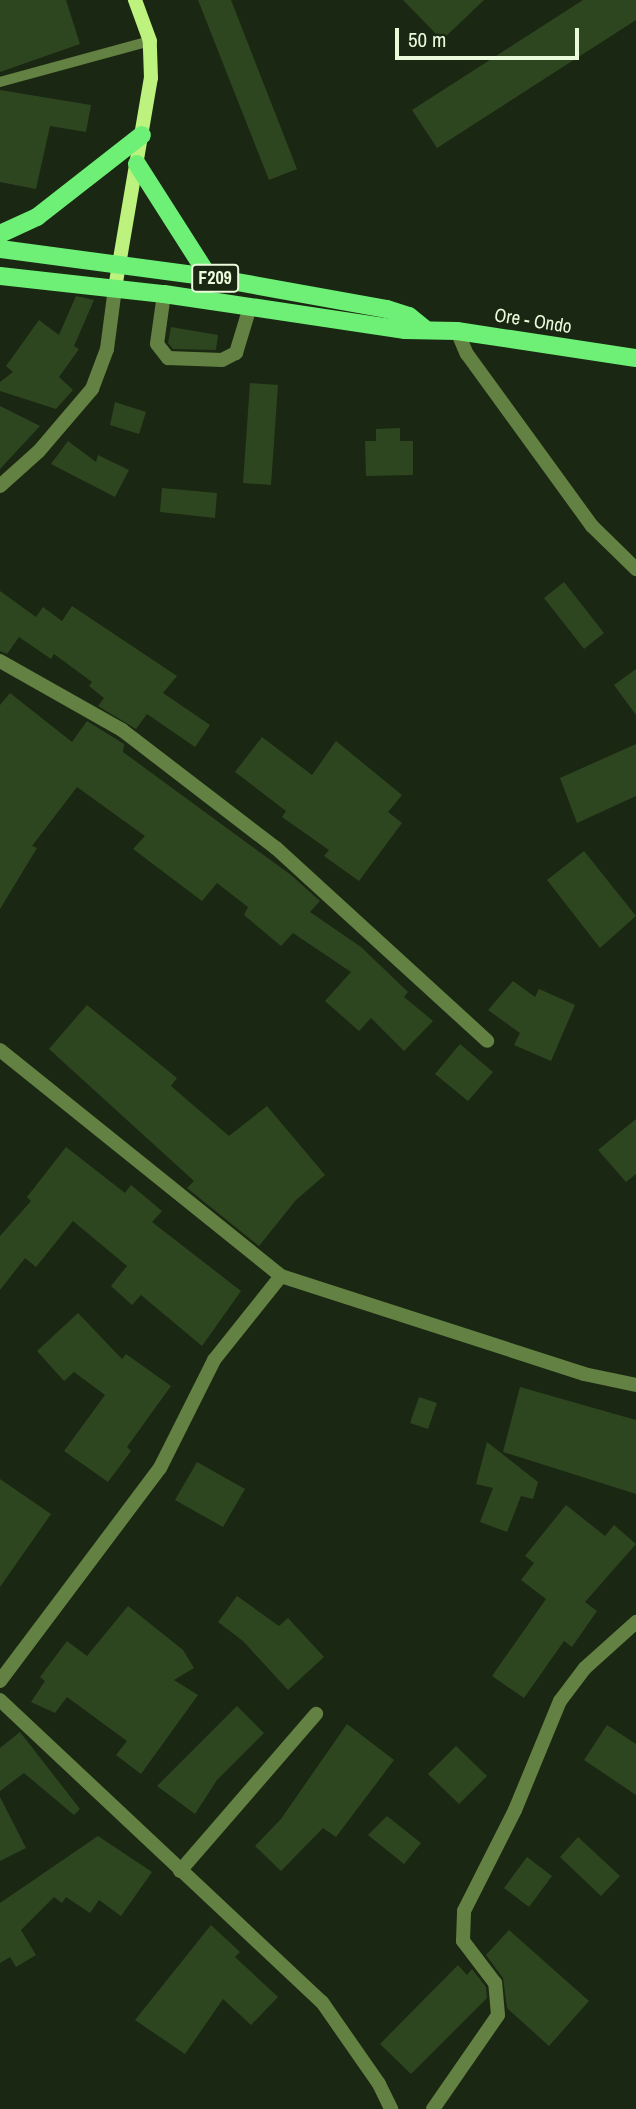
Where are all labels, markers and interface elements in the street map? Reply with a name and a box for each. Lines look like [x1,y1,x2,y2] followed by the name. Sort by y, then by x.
[398,14,582,58] scale bar
[408,25,446,54] text: 50 m
[190,264,240,292] road number: F209
[493,304,573,338] street label: Ore - Ondo

